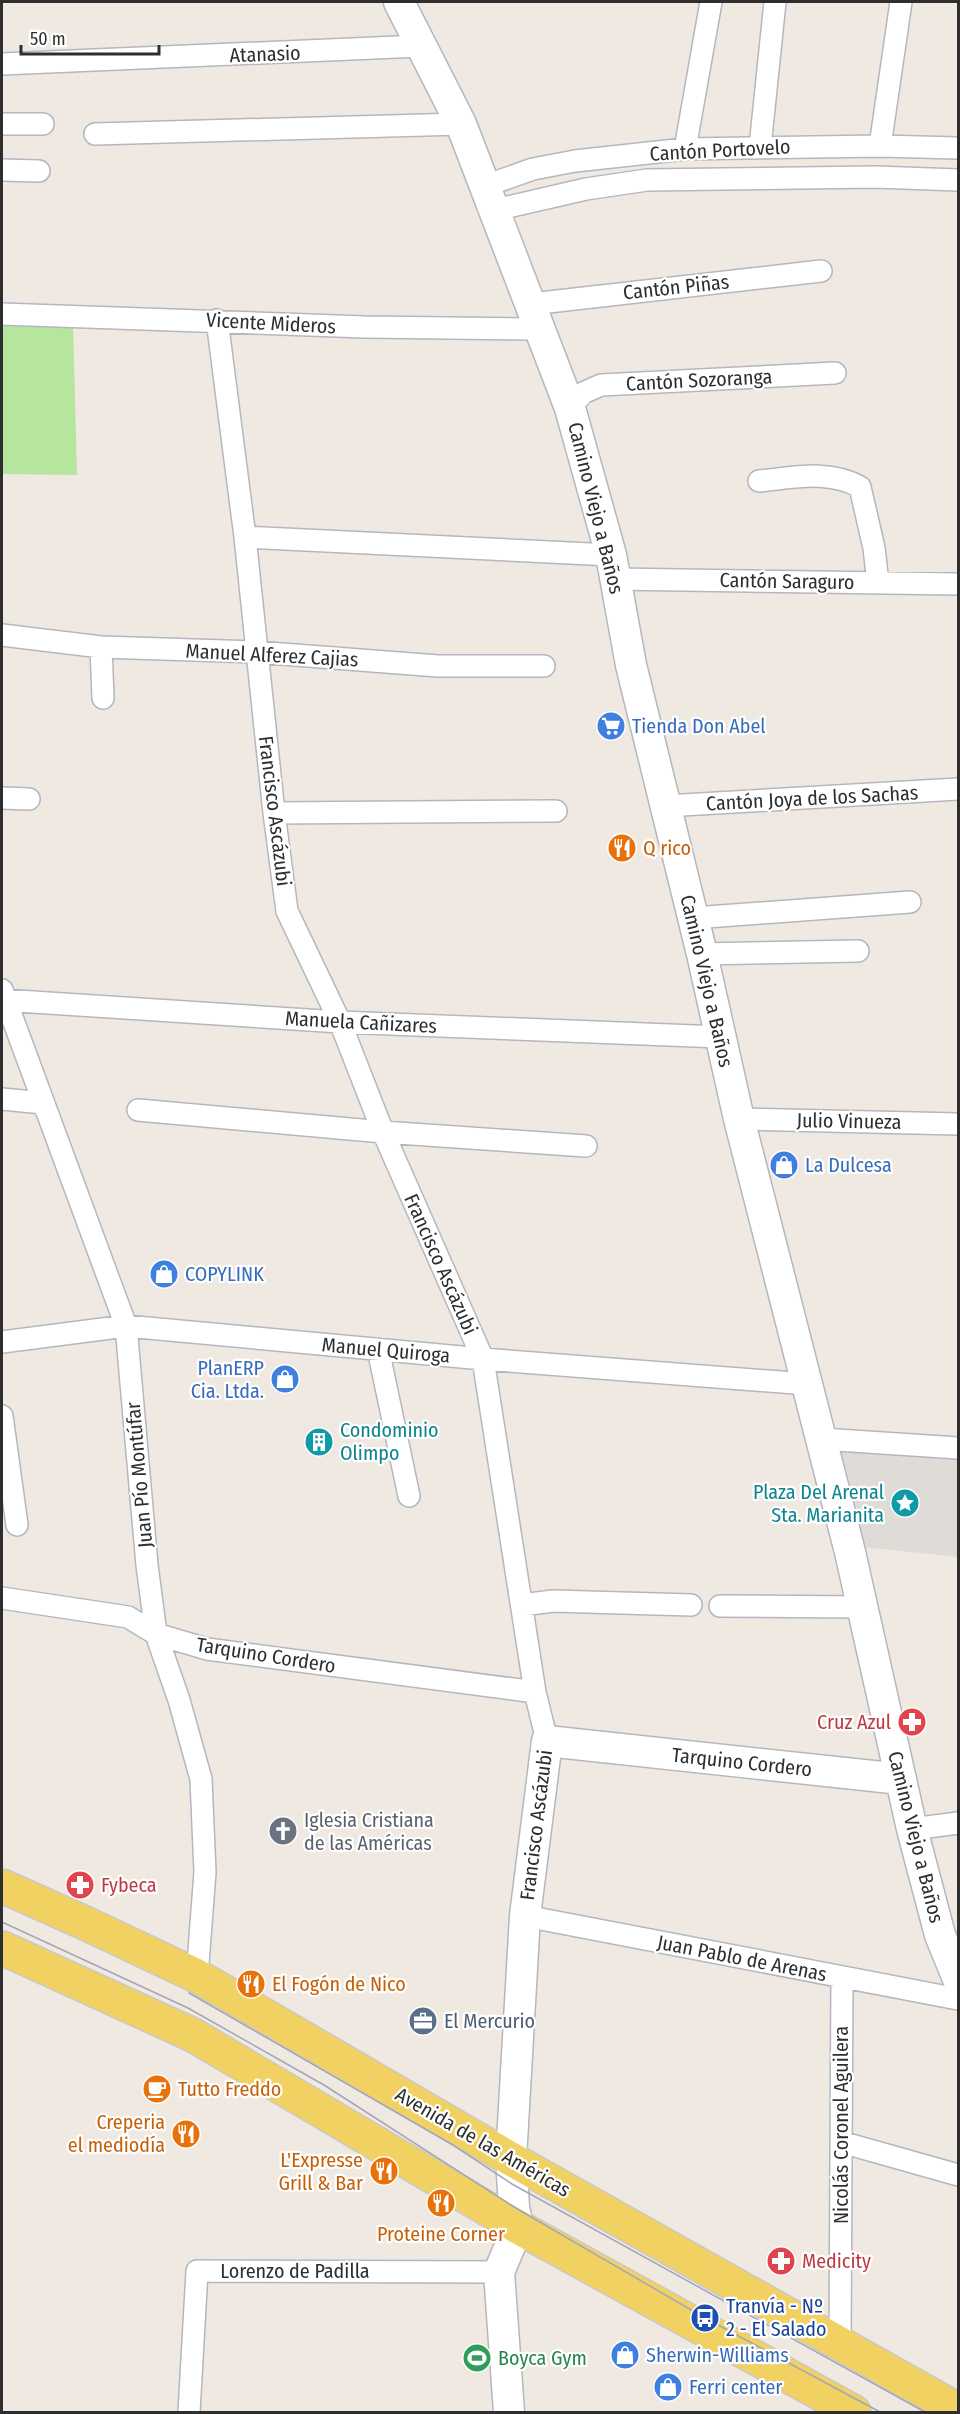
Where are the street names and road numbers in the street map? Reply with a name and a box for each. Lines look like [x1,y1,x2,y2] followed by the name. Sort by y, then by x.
[229,41,301,67] street label: Atanasio
[649,134,791,166] street label: Cantón Portovelo
[622,269,730,305] street label: Cantón Piñas
[205,308,337,338] street label: Vicente Mideros
[625,364,773,396] street label: Cantón Sozoranga
[563,420,629,596] street label: Camino Viejo a Baños
[720,568,854,594] street label: Cantón Saraguro
[185,638,359,672] street label: Manuel Alferez Cajias
[254,734,296,888] street label: Francisco Ascázubi
[705,780,919,816] street label: Cantón Joya de los Sachas
[675,892,739,1070] street label: Camino Viejo a Baños
[284,1006,438,1038] street label: Manuela Cañizares
[796,1108,902,1134] street label: Julio Vinueza
[399,1190,483,1338] street label: Francisco Ascázubi
[321,1332,451,1368] street label: Manuel Quiroga
[121,1401,157,1549] street label: Juan Pío Montúfar
[195,1632,337,1678] street label: Tarquino Cordero
[671,1743,813,1781] street label: Tarquino Cordero
[515,1748,557,1902] street label: Francisco Ascázubi
[883,1749,949,1925] street label: Camino Viejo a Baños
[655,1930,829,1986] street label: Juan Pablo de Arenas
[829,2026,853,2224] street label: Nicolás Coronel Aguilera
[391,2082,575,2202] street label: Avenida de las Américas
[220,2259,370,2283] street label: Lorenzo de Padilla

